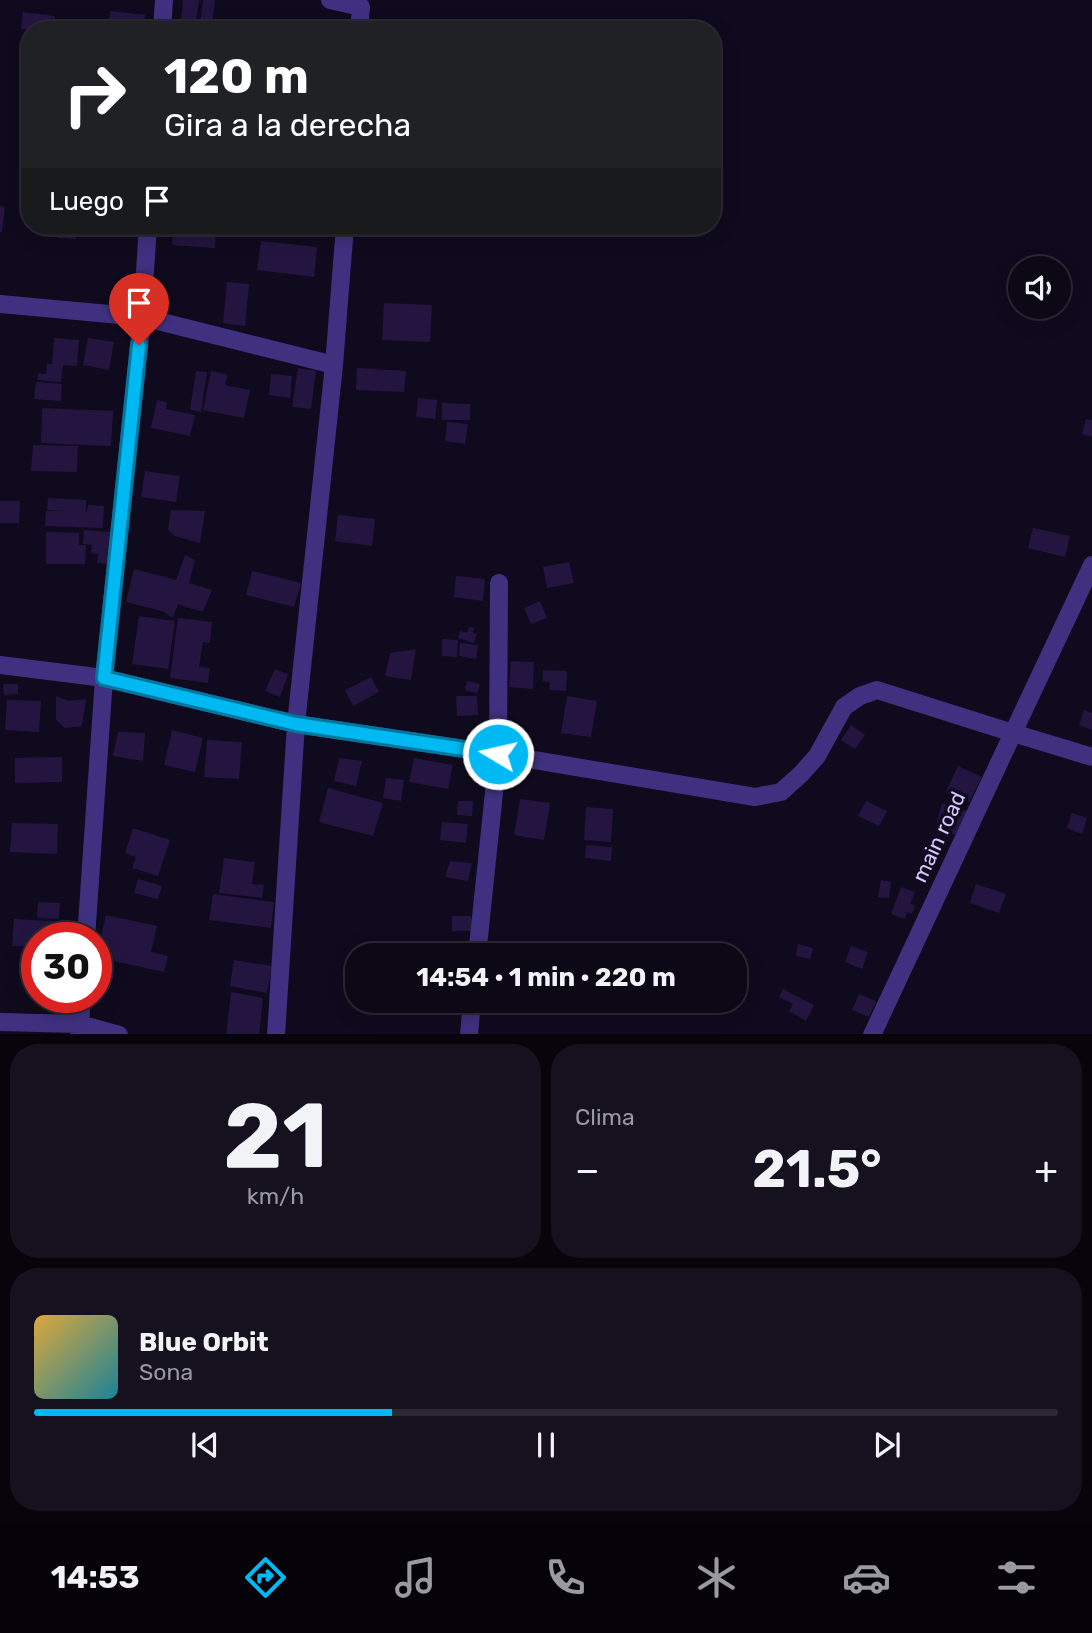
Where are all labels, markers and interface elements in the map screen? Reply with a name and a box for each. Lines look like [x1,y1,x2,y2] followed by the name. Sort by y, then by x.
[164,47,309,105] text: 120 m
[49,49,140,140] icon: right
[164,106,411,144] text: Gira a la derecha
[138,182,176,220] icon: arrive
[49,186,124,217] text: Luego
[1008,256,1071,319] map controls
[1008,256,1071,319] button: sound
[109,273,169,345] pin
[120,284,158,322] icon: arrive
[461,717,535,791] position arrow
[907,787,970,886] street label: main road
[21,922,112,1013] speed limit sign: 30
[416,962,676,993] text: 14:54 · 1 min · 220 m
[223,1082,328,1190] text: 21
[575,1103,635,1131] text: Clima
[752,1138,882,1200] text: 21.5°
[575,1147,600,1193] text: −
[1034,1147,1058,1193] text: +
[247,1182,304,1210] text: km/h
[139,1327,269,1358] text: Blue Orbit
[139,1358,193,1386] text: Sona
[186,1426,224,1464] icon: previous
[527,1426,565,1464] icon: pause
[868,1426,906,1464] icon: next
[241,1553,290,1602] icon: directions
[391,1553,440,1602] icon: music
[541,1553,590,1602] icon: phone
[692,1553,741,1602] icon: climate
[842,1553,891,1602] icon: car
[992,1553,1041,1602] icon: filters
[51,1558,140,1596] text: 14:53

